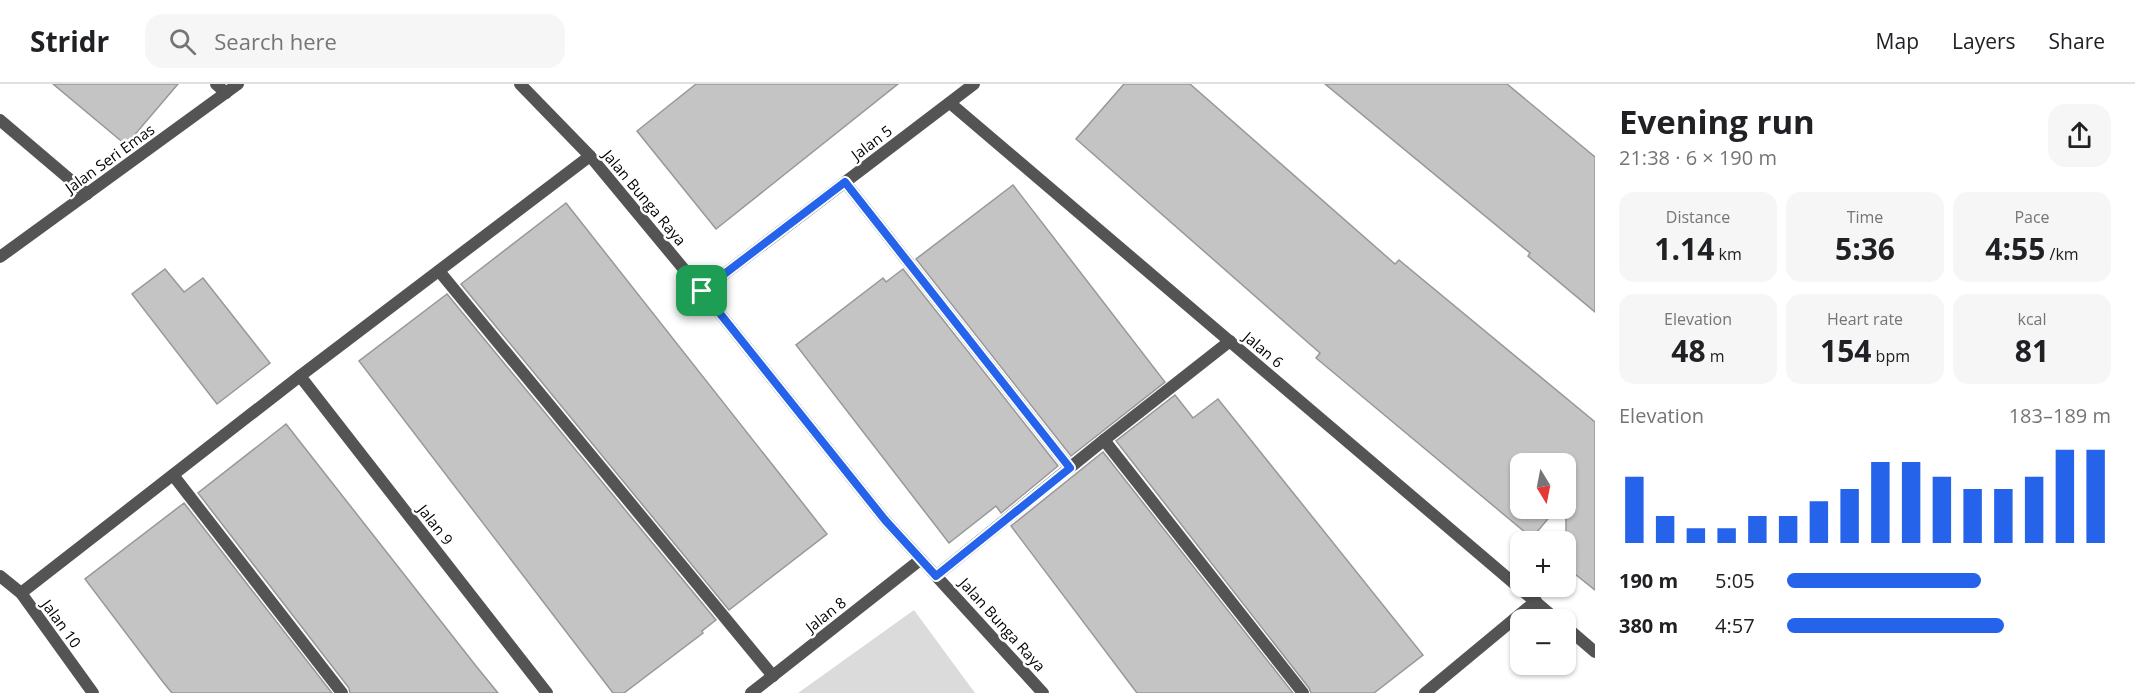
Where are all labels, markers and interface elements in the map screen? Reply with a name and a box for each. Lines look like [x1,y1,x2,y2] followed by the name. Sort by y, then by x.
[145,14,565,68] search box
[30,22,109,60] text: Stridr
[166,25,199,58] icon: search
[214,26,337,56] text: Search here
[1876,27,1919,55] text: Map
[1952,27,2016,55] text: Layers
[2049,27,2105,55] text: Share
[1619,99,1815,144] text: Evening run
[2048,104,2111,167] button: share
[59,119,158,199] street label: Jalan Seri Emas
[845,120,896,165] street label: Jalan 5
[597,144,691,250] street label: Jalan Bunga Raya
[1619,144,1777,171] text: 21:38 · 6 × 190 m
[1666,206,1730,228] text: Distance
[1847,206,1883,228] text: Time
[2014,206,2050,228] text: Pace
[1654,228,1714,269] text: 1.14
[1835,228,1895,269] text: 5:36
[1985,228,2045,269] text: 4:55
[1714,243,1742,265] text: km
[2045,243,2079,265] text: /km
[676,265,727,316] pin
[685,274,718,307] icon: arrive
[1664,308,1732,330] text: Elevation
[1827,308,1903,330] text: Heart rate
[2018,308,2047,330] text: kcal
[1238,325,1288,372] street label: Jalan 6
[1671,330,1706,371] text: 48
[1820,330,1871,371] text: 154
[2015,330,2049,371] text: 81
[1706,345,1725,367] text: m
[1871,345,1910,367] text: bpm
[1619,402,1704,429] text: Elevation
[2009,402,2111,429] text: 183–189 m
[1510,453,1576,519] north arrow
[1510,453,1576,675] map controls
[412,498,458,549] street label: Jalan 9
[1510,531,1576,597] button: +
[1619,567,1678,594] text: 190 m
[1715,567,1755,594] text: 5:05
[954,572,1050,675] street label: Jalan Bunga Raya
[799,592,850,638] street label: Jalan 8
[36,594,86,651] street label: Jalan 10
[1510,609,1576,675] button: −
[1619,612,1678,639] text: 380 m
[1715,612,1755,639] text: 4:57

